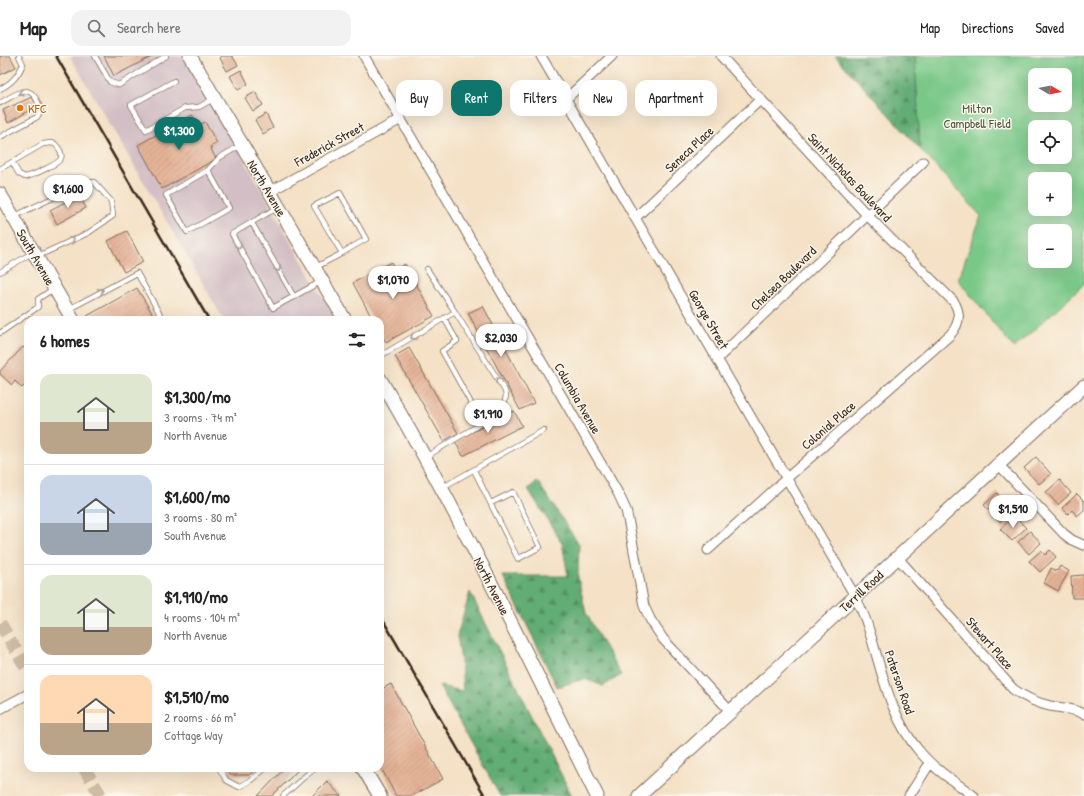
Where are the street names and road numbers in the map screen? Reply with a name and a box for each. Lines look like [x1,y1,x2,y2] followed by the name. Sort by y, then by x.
[290,117,367,171] street label: Frederick Street
[661,122,717,176] street label: Seneca Place
[804,129,896,225] street label: Saint Nicholas Boulevard
[243,156,291,220] street label: North Avenue
[13,226,59,288] street label: South Avenue
[746,242,820,314] street label: Chelsea Boulevard
[685,286,734,352] street label: George Street
[550,359,606,437] street label: Columbia Avenue
[797,396,859,454] street label: Colonial Place
[470,554,514,618] street label: North Avenue
[835,566,887,616] street label: Terrill Road
[962,613,1018,673] street label: Stewart Place
[881,648,919,716] street label: Paterson Road

